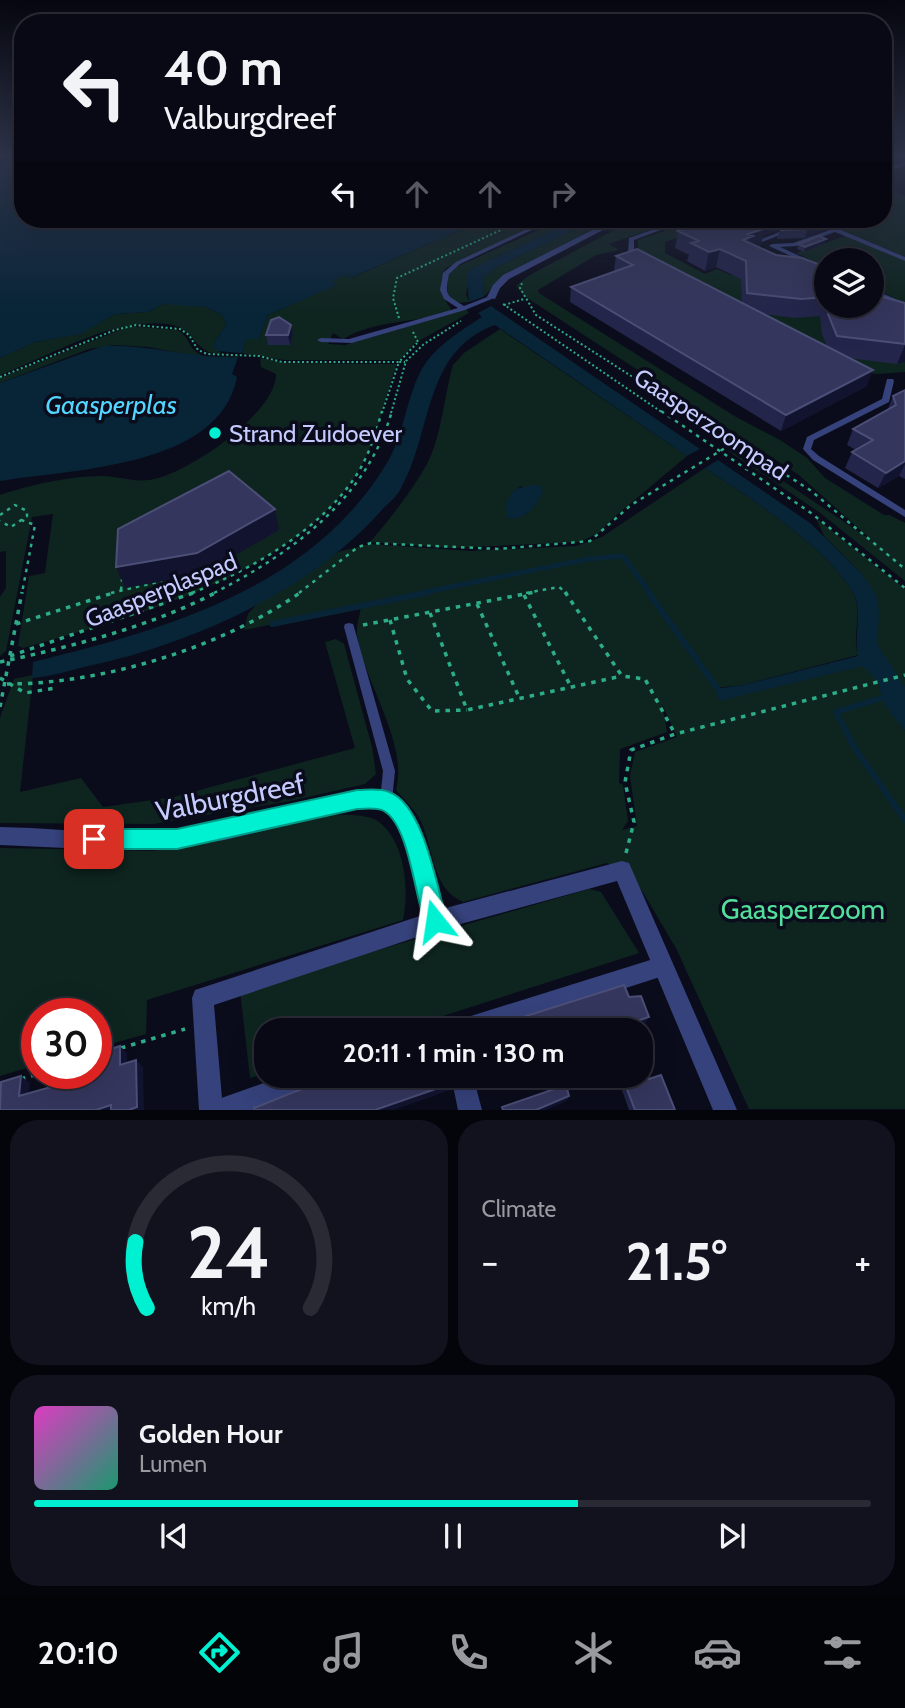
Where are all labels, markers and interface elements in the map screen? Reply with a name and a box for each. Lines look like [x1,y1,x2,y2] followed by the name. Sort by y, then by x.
[164,38,283,97] text: 40 m
[49,42,140,133] icon: left
[164,98,336,137] text: Valburgdreef
[325,175,363,213] icon: left
[398,175,436,213] icon: ahead
[471,175,509,213] icon: ahead
[544,175,582,213] icon: right
[814,248,884,318] map controls
[814,248,884,318] button: layers
[629,362,793,486] street label: Gaasperzoompad
[45,389,177,421] water label: Gaasperplas
[229,419,402,448] place label: Strand Zuidoever
[207,425,223,441] marker: Strand Zuidoever
[81,546,241,634] street label: Gaasperplaspad
[153,766,307,828] street label: Valburgdreef
[64,809,124,869] pin
[75,820,113,858] icon: arrive
[398,884,472,958] position arrow
[721,892,885,926] park label: Gaasperzoom
[21,998,112,1089] speed limit sign: 30
[343,1037,564,1069] text: 20:11 · 1 min · 130 m
[482,1195,556,1223] text: Climate
[187,1209,271,1297] text: 24
[626,1230,727,1293] text: 21.5°
[482,1238,498,1285] text: −
[854,1238,871,1285] text: +
[201,1291,256,1321] text: km/h
[139,1418,282,1450] text: Golden Hour
[139,1450,207,1478] text: Lumen
[155,1517,193,1555] icon: previous
[434,1517,472,1555] icon: pause
[713,1517,751,1555] icon: next
[195,1628,244,1677] icon: directions
[319,1628,368,1677] icon: music
[444,1628,493,1677] icon: phone
[569,1628,618,1677] icon: climate
[693,1628,742,1677] icon: car
[818,1628,867,1677] icon: filters
[38,1633,119,1672] text: 20:10

